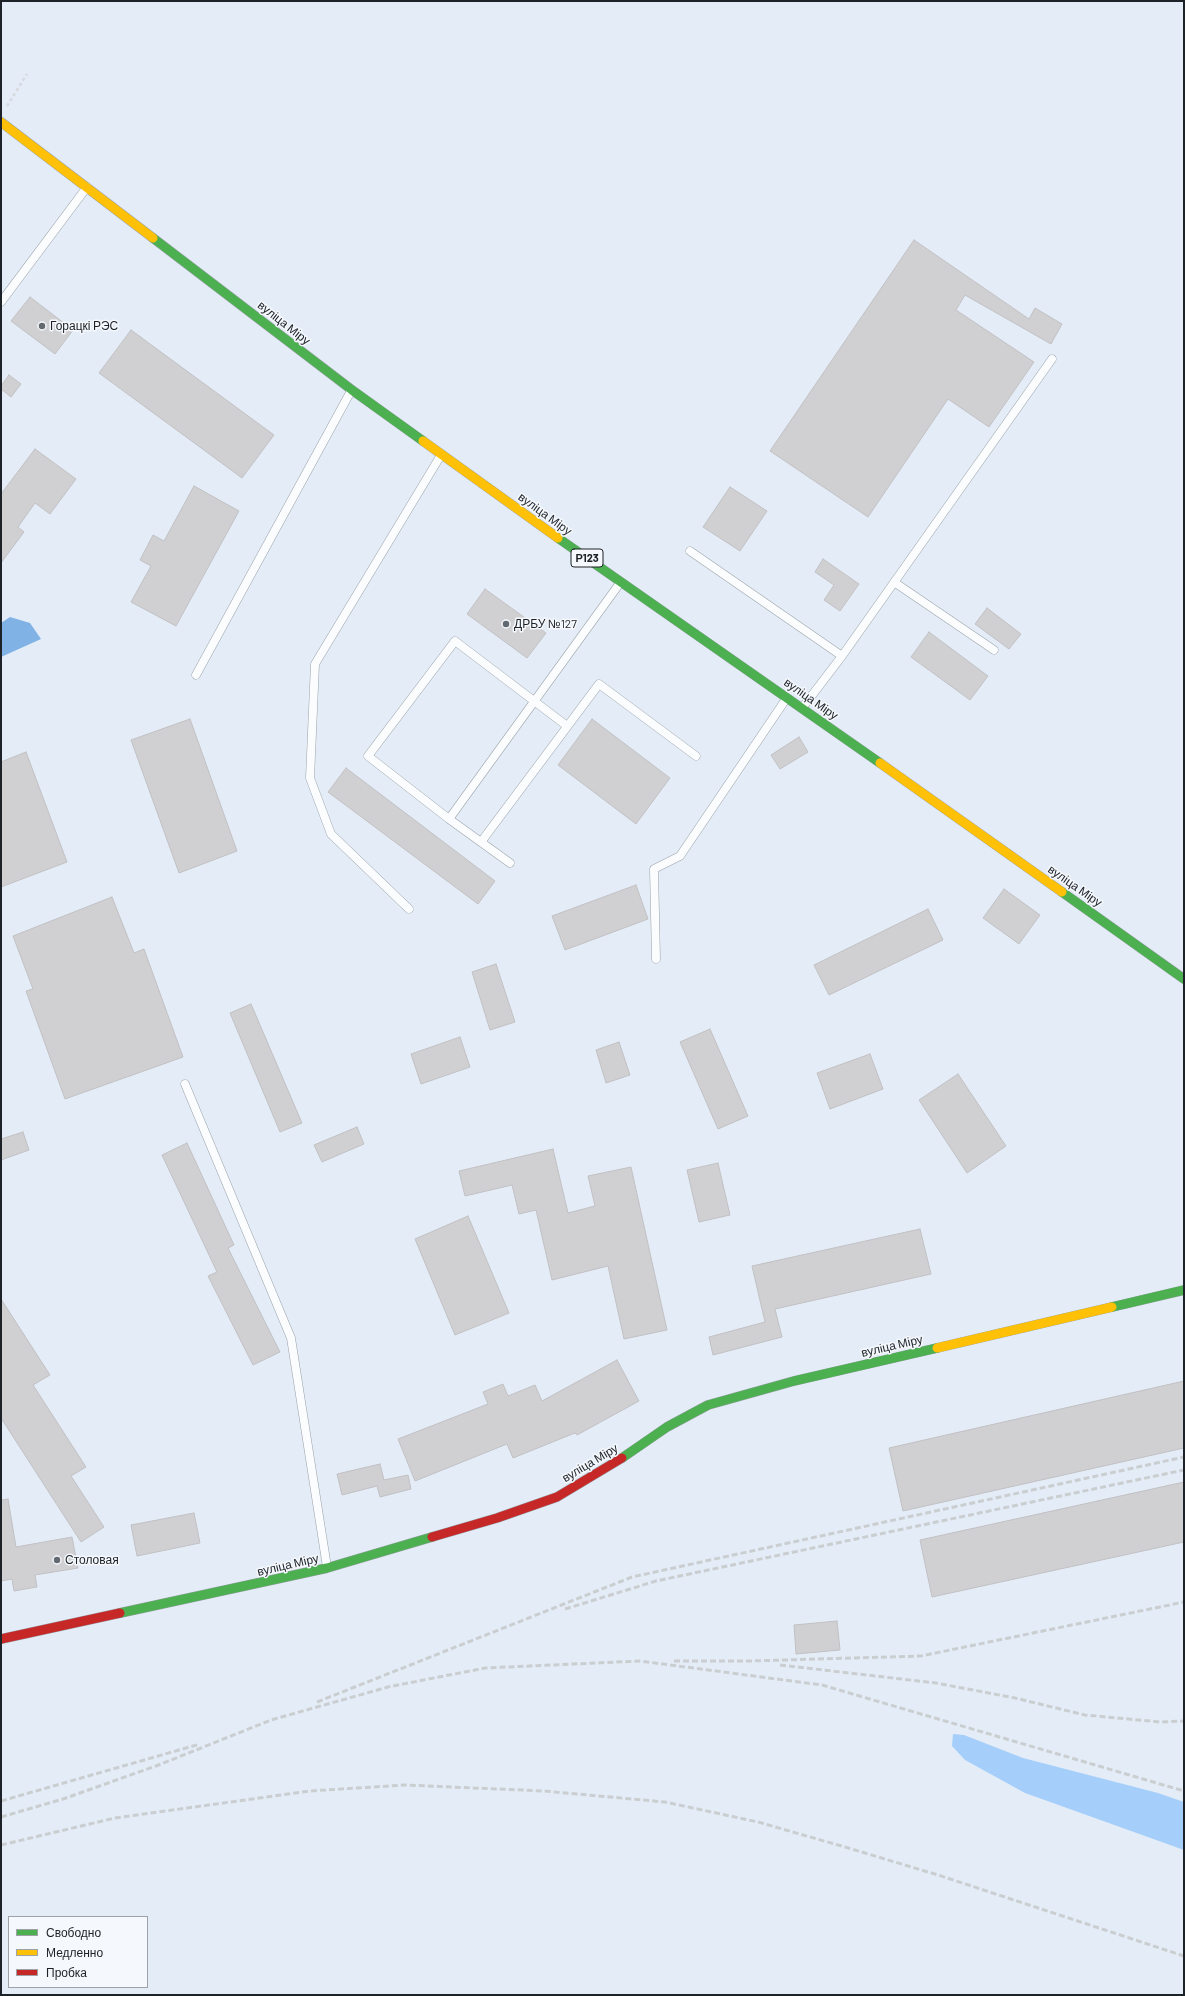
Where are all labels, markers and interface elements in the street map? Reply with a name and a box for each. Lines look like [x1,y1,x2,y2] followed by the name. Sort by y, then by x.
[255,298,313,348] street label: вуліца Міру
[50,319,118,333] place label: Горацкі РЭС
[37,321,47,331] marker: Горацкі РЭС
[515,490,575,538] street label: вуліца Міру
[571,549,603,567] road number: Р123
[514,617,577,631] place label: ДРБУ №127
[501,619,511,629] marker: ДРБУ №127
[781,675,841,723] street label: вуліца Міру
[1045,862,1105,910] street label: вуліца Міру
[860,1332,924,1360] street label: вуліца Міру
[559,1441,621,1485] street label: вуліца Міру
[256,1551,320,1579] street label: вуліца Міру
[65,1553,119,1567] place label: Столовая
[52,1555,62,1565] marker: Столовая
[8,1916,148,1988] legend
[46,1925,101,1939] text: Свободно
[46,1945,103,1959] text: Медленно
[46,1965,87,1979] text: Пробка

